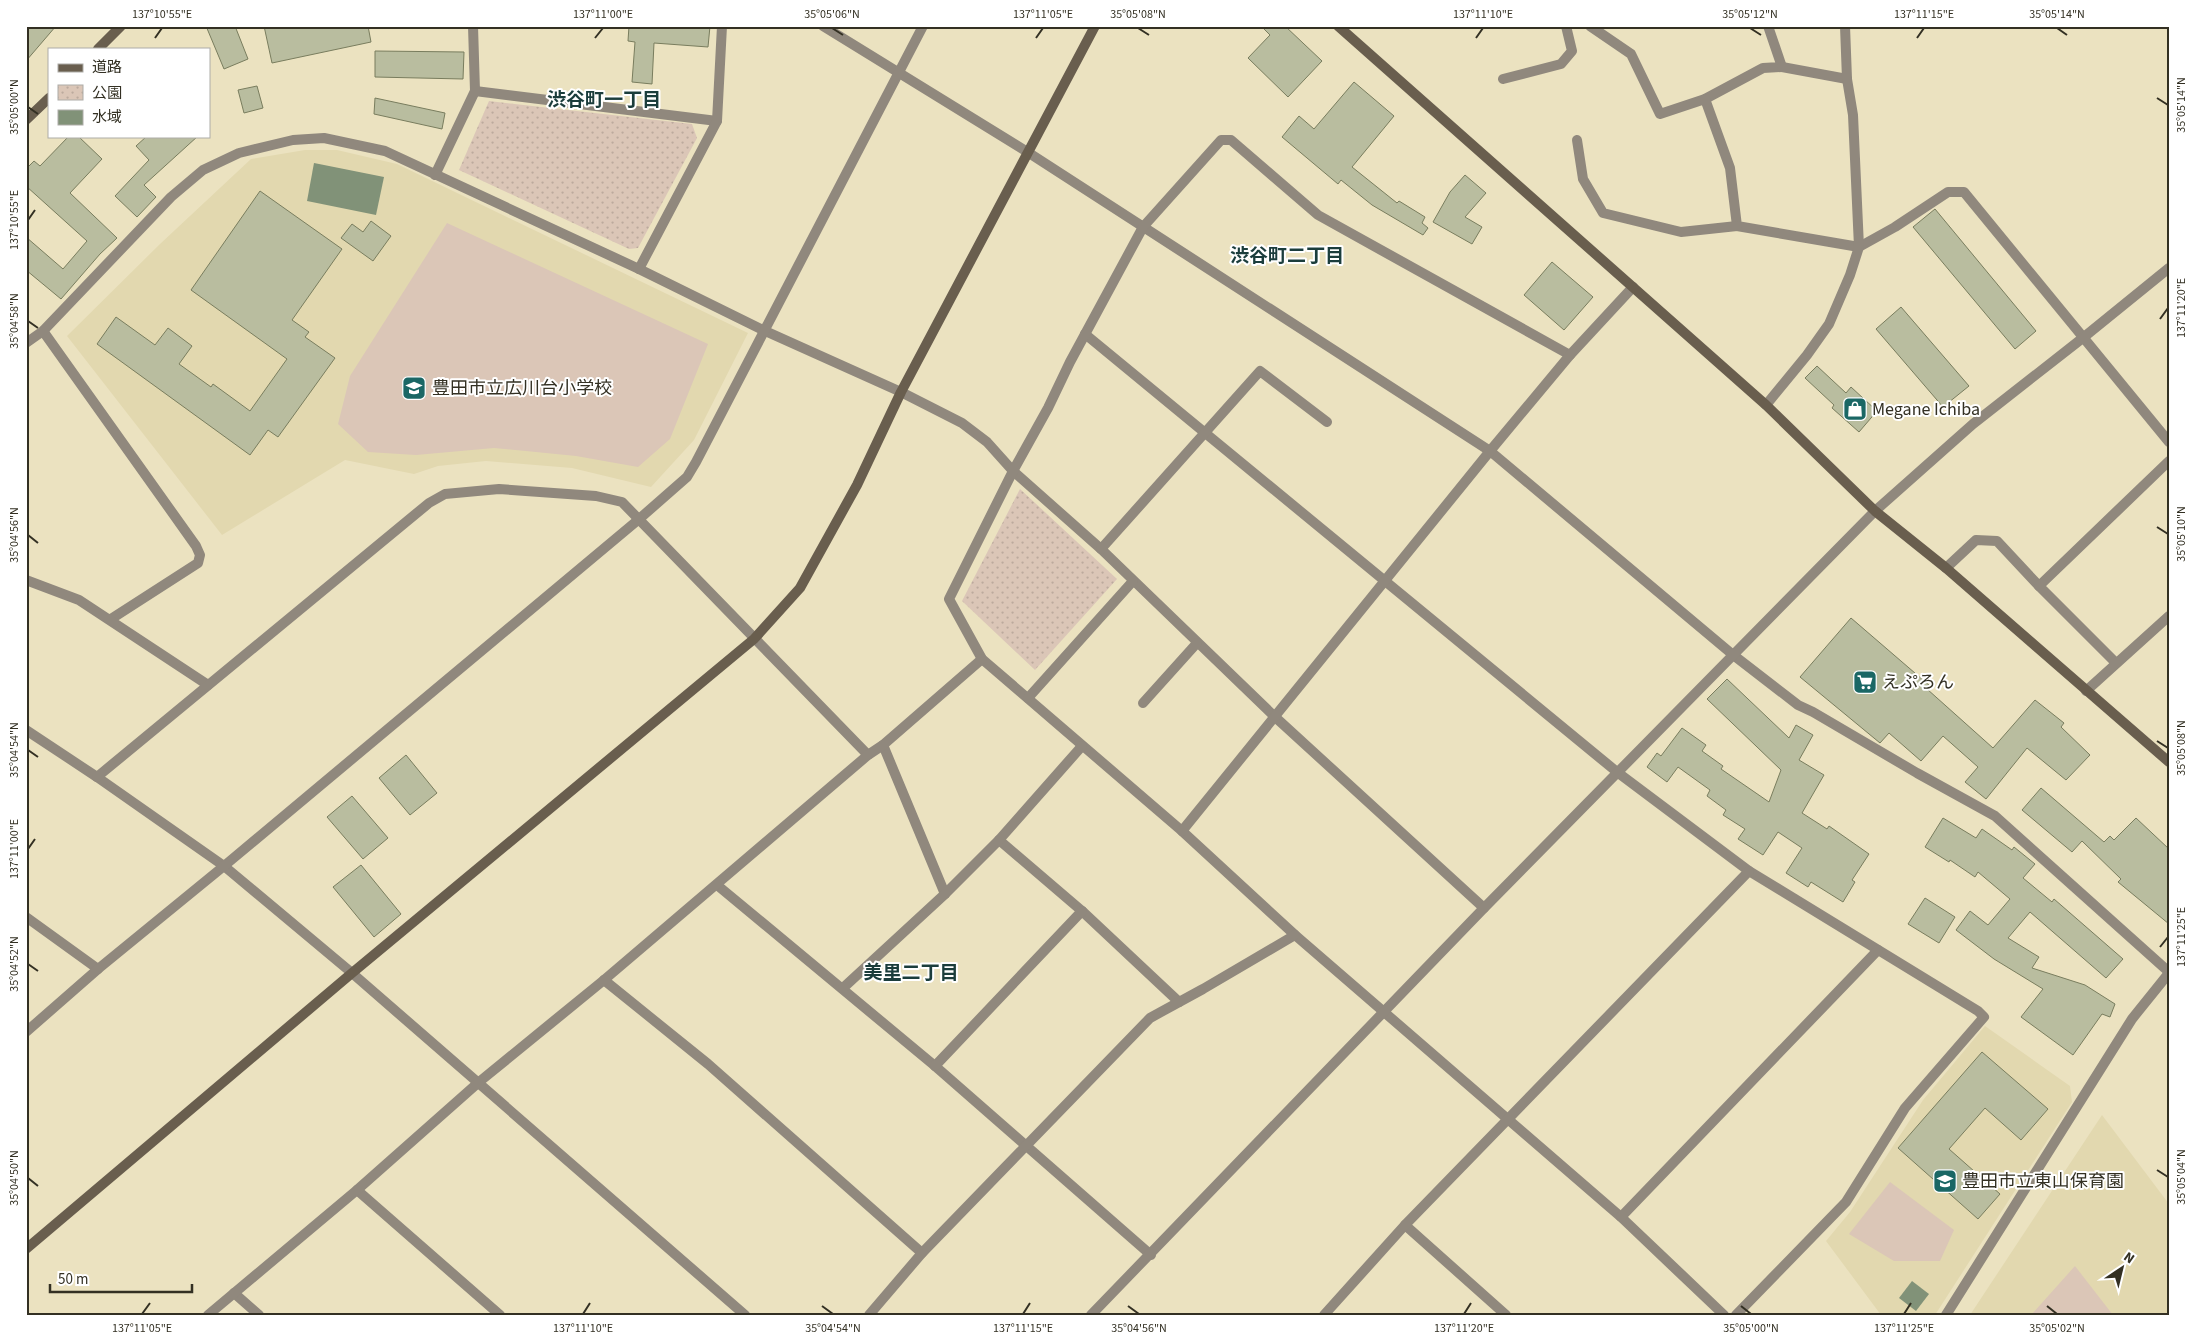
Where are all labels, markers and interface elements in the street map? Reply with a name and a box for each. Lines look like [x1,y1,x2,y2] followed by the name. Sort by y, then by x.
[132,6,192,23] text: 137°10'55"E
[573,6,633,23] text: 137°11'00"E
[804,6,860,23] text: 35°05'06"N
[1013,6,1073,23] text: 137°11'05"E
[1110,6,1166,23] text: 35°05'08"N
[1453,6,1513,23] text: 137°11'10"E
[1722,6,1778,23] text: 35°05'12"N
[1894,6,1954,23] text: 137°11'15"E
[2029,6,2085,23] text: 35°05'14"N
[48,48,210,138] legend
[92,57,122,78] text: 道路
[2173,77,2190,133] text: 35°05'14"N
[6,79,23,135] text: 35°05'00"N
[92,83,122,104] text: 公園
[547,87,661,114] district label: 渋谷町一丁目
[92,107,122,128] text: 水域
[6,190,23,250] text: 137°10'55"E
[1230,243,1344,270] district label: 渋谷町二丁目
[2173,278,2190,338] text: 137°11'20"E
[6,293,23,349] text: 35°04'58"N
[401,375,427,401] school or university icon: 豊田市立広川台小学校
[432,376,612,401] place label: 豊田市立広川台小学校
[1842,396,1868,422] shop icon: Megane Ichiba
[1872,397,1980,422] place label: Megane Ichiba
[2173,506,2190,562] text: 35°05'10"N
[6,507,23,563] text: 35°04'56"N
[1852,669,1878,695] supermarket icon: えぷろん
[1882,670,1954,695] place label: えぷろん
[2173,720,2190,776] text: 35°05'08"N
[6,722,23,778] text: 35°04'54"N
[6,819,23,879] text: 137°11'00"E
[2173,907,2190,967] text: 137°11'25"E
[6,936,23,992] text: 35°04'52"N
[863,960,959,987] district label: 美里二丁目
[2173,1149,2190,1205] text: 35°05'04"N
[6,1150,23,1206] text: 35°04'50"N
[1932,1168,1958,1194] school or university icon: 豊田市立東山保育園
[1962,1169,2124,1194] place label: 豊田市立東山保育園
[2098,1244,2148,1294] north arrow
[2119,1247,2138,1269] text: N
[50,1261,192,1293] scale bar
[58,1269,88,1290] text: 50 m
[112,1320,172,1337] text: 137°11'05"E
[553,1320,613,1337] text: 137°11'10"E
[805,1320,861,1337] text: 35°04'54"N
[993,1320,1053,1337] text: 137°11'15"E
[1111,1320,1167,1337] text: 35°04'56"N
[1434,1320,1494,1337] text: 137°11'20"E
[1723,1320,1779,1337] text: 35°05'00"N
[1874,1320,1934,1337] text: 137°11'25"E
[2029,1320,2085,1337] text: 35°05'02"N

